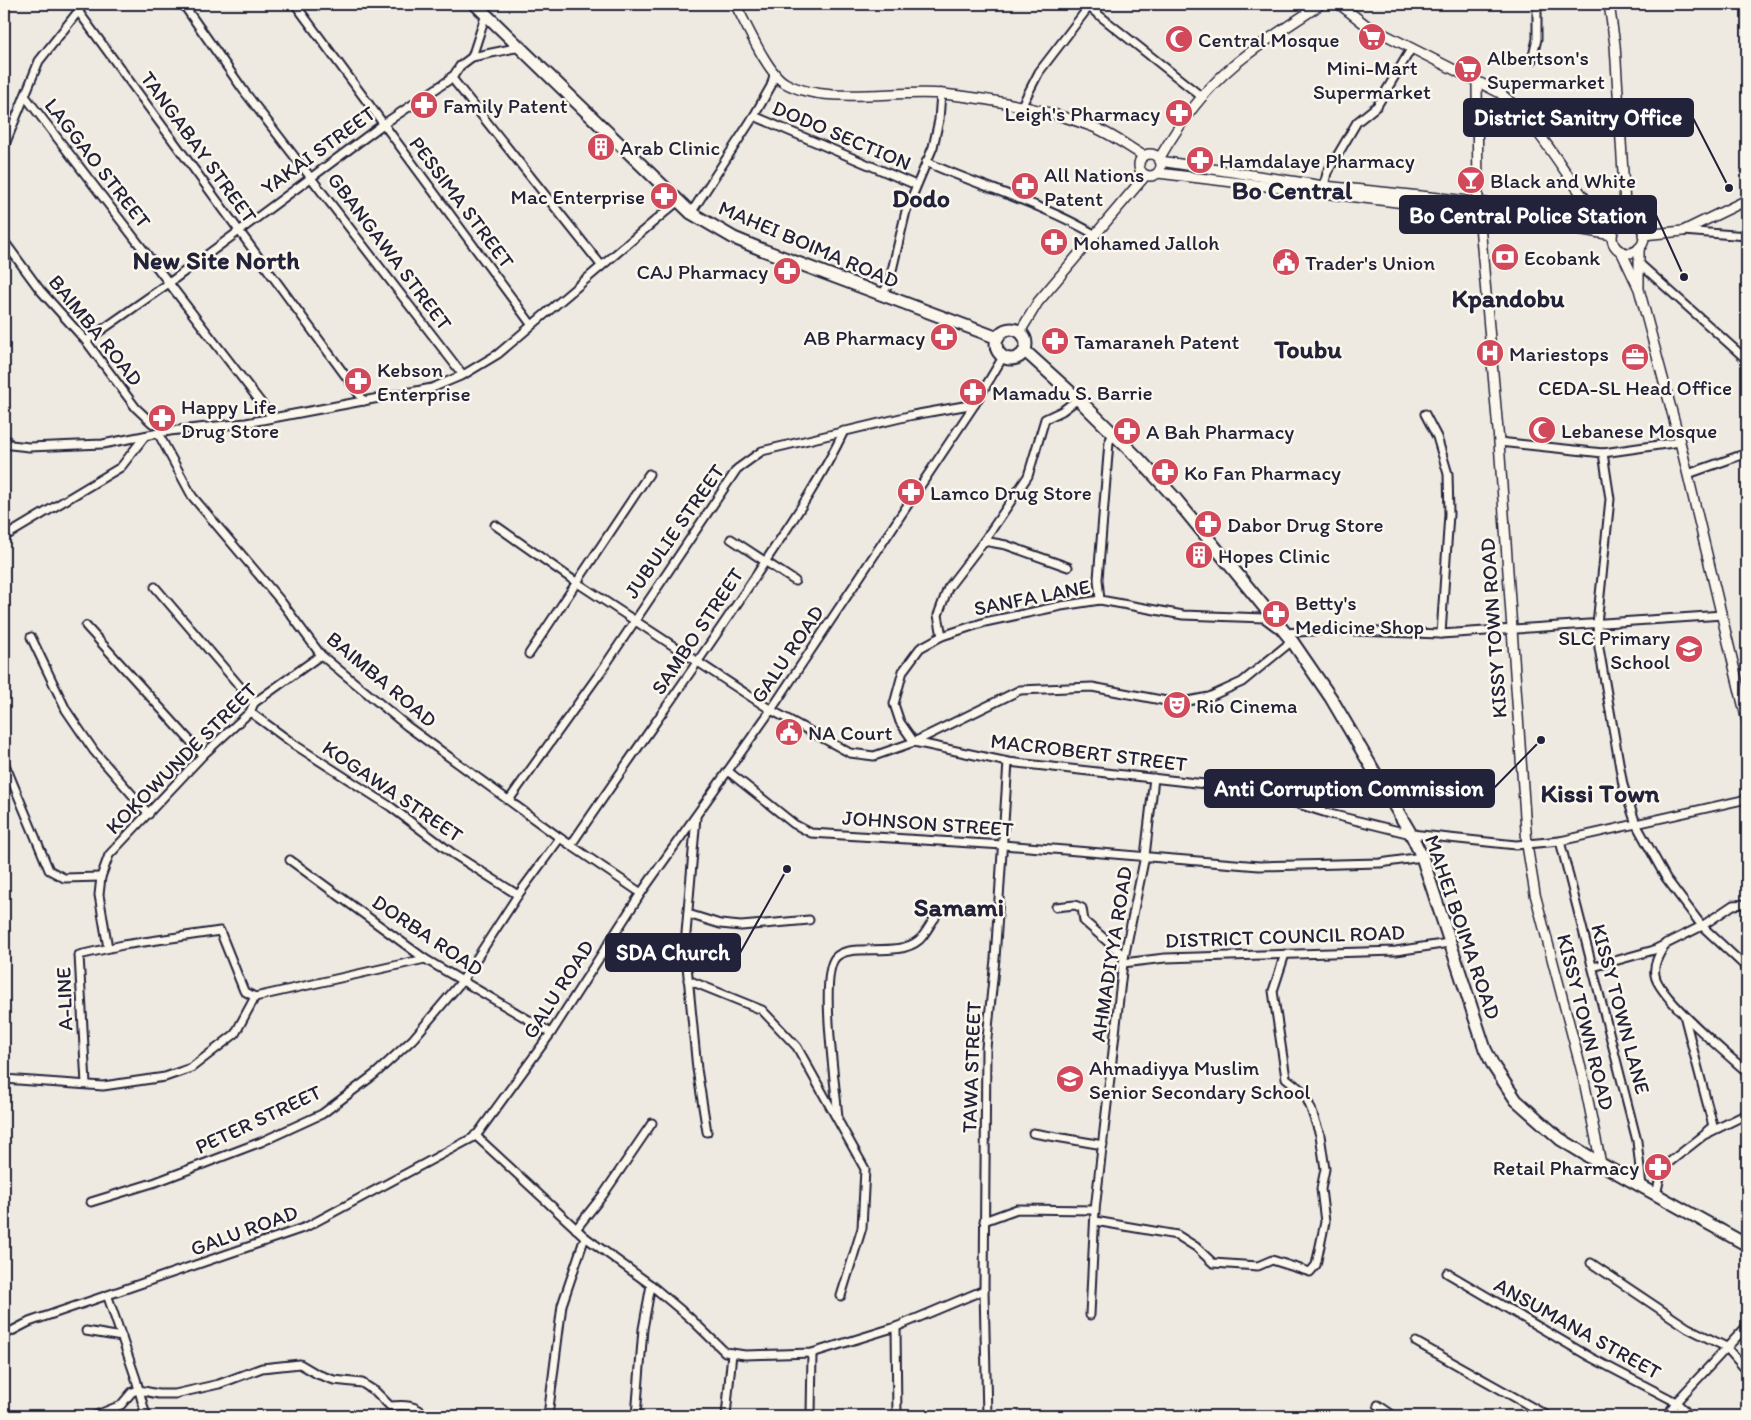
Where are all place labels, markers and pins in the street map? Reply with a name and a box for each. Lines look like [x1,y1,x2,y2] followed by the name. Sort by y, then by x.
[1357,22,1387,52] supermarket icon: Mini-Mart Supermarket
[1164,24,1194,54] mosque icon: Central Mosque
[1198,27,1339,52] place label: Central Mosque
[1487,45,1605,94] place label: Albertson's Supermarket
[1453,54,1483,84] supermarket icon: Albertson's Supermarket
[1313,55,1431,104] place label: Mini-Mart Supermarket
[409,90,439,120] pharmacy icon: Family Patent
[443,93,568,118] place label: Family Patent
[1164,98,1194,128] pharmacy icon: Leigh's Pharmacy
[1464,99,1693,136] callout: District Sanitry Office
[1005,101,1160,126] place label: Leigh's Pharmacy
[586,132,616,162] building icon: Arab Clinic
[620,135,720,160] place label: Arab Clinic
[1185,145,1215,175] pharmacy icon: Hamdalaye Pharmacy
[1219,148,1415,173] place label: Hamdalaye Pharmacy
[1044,162,1144,211] place label: All Nations Patent
[1456,165,1486,195] bar icon: Black and White
[1490,168,1636,193] place label: Black and White
[1010,171,1040,201] pharmacy icon: All Nations Patent
[649,181,679,211] pharmacy icon: Mac Enterprise
[511,184,645,209] place label: Mac Enterprise
[1400,196,1656,233] callout: Bo Central Police Station
[1039,227,1069,257] pharmacy icon: Mohamed Jalloh
[1073,230,1220,255] place label: Mohamed Jalloh
[1490,242,1520,272] bank icon: Ecobank
[1524,245,1600,270] place label: Ecobank
[1271,247,1301,277] public building icon: Trader's Union
[1305,250,1435,275] place label: Trader's Union
[772,256,802,286] pharmacy icon: CAJ Pharmacy
[636,259,768,284] place label: CAJ Pharmacy
[929,322,959,352] pharmacy icon: AB Pharmacy
[803,325,925,350] place label: AB Pharmacy
[1040,326,1070,356] pharmacy icon: Tamaraneh Patent
[1074,329,1240,354] place label: Tamaraneh Patent
[1475,338,1505,368] hospital icon: Mariestops
[1509,341,1609,366] place label: Mariestops
[1620,342,1650,372] office icon: CEDA-SL Head Office
[377,357,471,406] place label: Kebson Enterprise
[343,366,373,396] pharmacy icon: Kebson Enterprise
[1538,375,1732,400] place label: CEDA-SL Head Office
[958,377,988,407] pharmacy icon: Mamadu S. Barrie
[992,380,1153,405] place label: Mamadu S. Barrie
[181,394,279,443] place label: Happy Life Drug Store
[147,403,177,433] pharmacy icon: Happy Life Drug Store
[1527,415,1557,445] mosque icon: Lebanese Mosque
[1112,416,1142,446] pharmacy icon: A Bah Pharmacy
[1561,418,1717,443] place label: Lebanese Mosque
[1146,419,1294,444] place label: A Bah Pharmacy
[1150,457,1180,487] pharmacy icon: Ko Fan Pharmacy
[1184,460,1341,485] place label: Ko Fan Pharmacy
[896,477,926,507] pharmacy icon: Lamco Drug Store
[930,480,1092,505] place label: Lamco Drug Store
[1193,509,1223,539] pharmacy icon: Dabor Drug Store
[1227,512,1384,537] place label: Dabor Drug Store
[1184,540,1214,570] building icon: Hopes Clinic
[1218,543,1330,568] place label: Hopes Clinic
[1295,590,1424,639] place label: Betty's Medicine Shop
[1261,599,1291,629] pharmacy icon: Betty's Medicine Shop
[1558,625,1670,674] place label: SLC Primary School
[1674,634,1704,664] school or university icon: SLC Primary School
[1162,690,1192,720] theatre icon: Rio Cinema
[1196,693,1297,718] place label: Rio Cinema
[774,717,804,747] public building icon: NA Court
[808,720,892,745] place label: NA Court
[1205,770,1494,807] callout: Anti Corruption Commission
[606,934,740,971] callout: SDA Church
[1089,1055,1311,1104] place label: Ahmadiyya Muslim Senior Secondary School
[1055,1064,1085,1094] school or university icon: Ahmadiyya Muslim Senior Secondary School
[1643,1152,1673,1182] pharmacy icon: Retail Pharmacy
[1493,1155,1639,1180] place label: Retail Pharmacy

